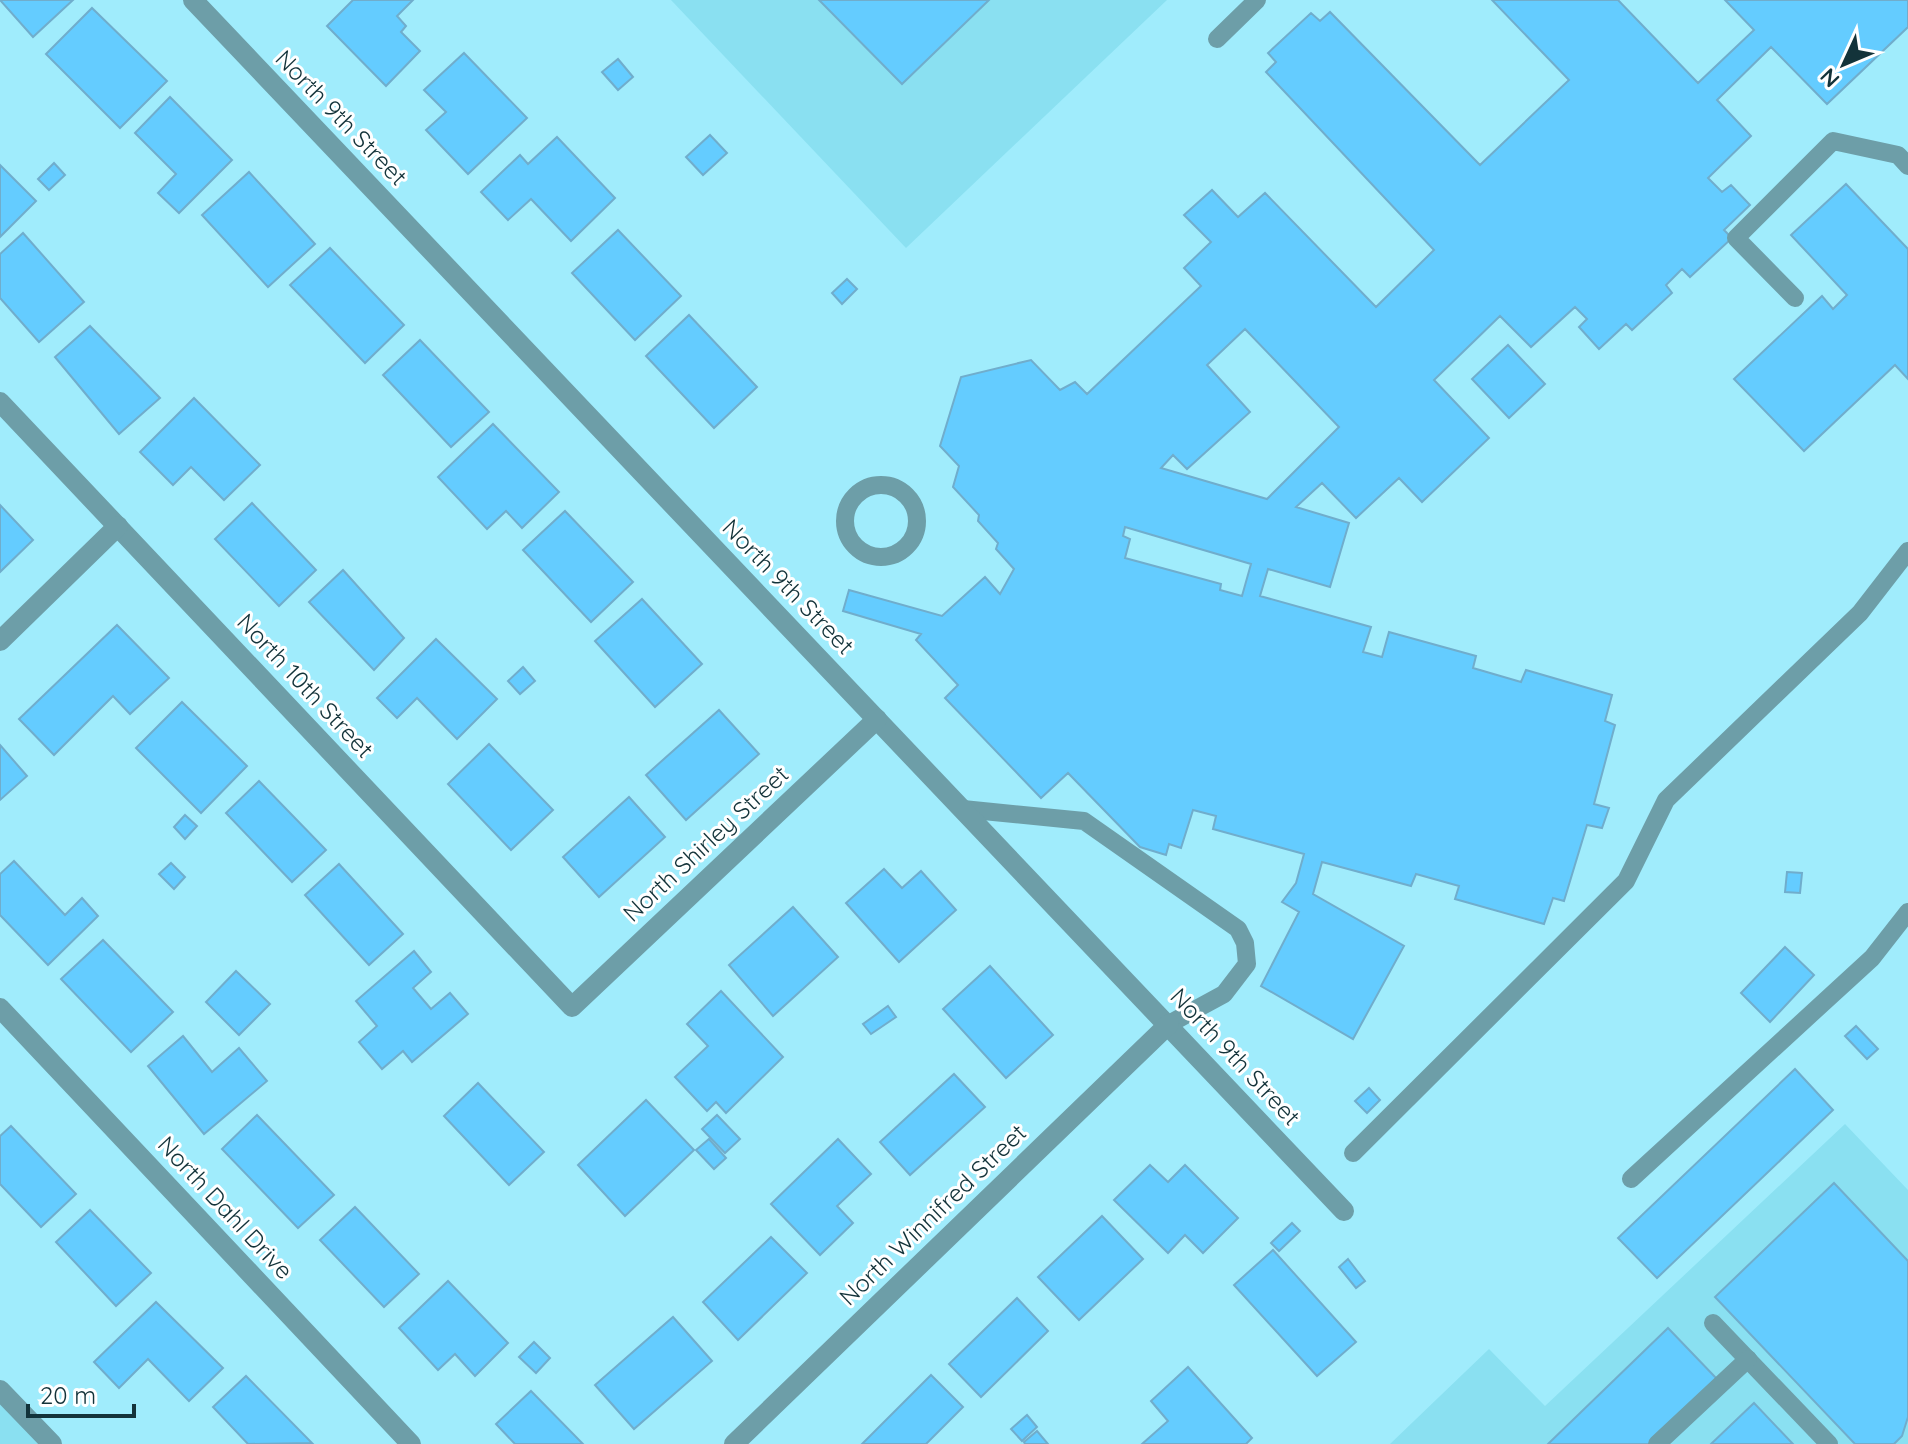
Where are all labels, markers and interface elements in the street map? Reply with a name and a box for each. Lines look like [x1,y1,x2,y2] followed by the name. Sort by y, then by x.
[1804,24,1884,104] north arrow
[270,43,414,191] street label: North 9th Street
[1814,62,1845,93] text: N
[717,512,861,660] street label: North 9th Street
[231,607,380,764] street label: North 10th Street
[616,759,794,928] street label: North Shirley Street
[1164,981,1307,1131] street label: North 9th Street
[833,1117,1032,1311] street label: North Winnifred Street
[152,1130,300,1285] street label: North Dahl Drive
[28,1368,134,1418] scale bar
[40,1380,96,1410] text: 20 m

